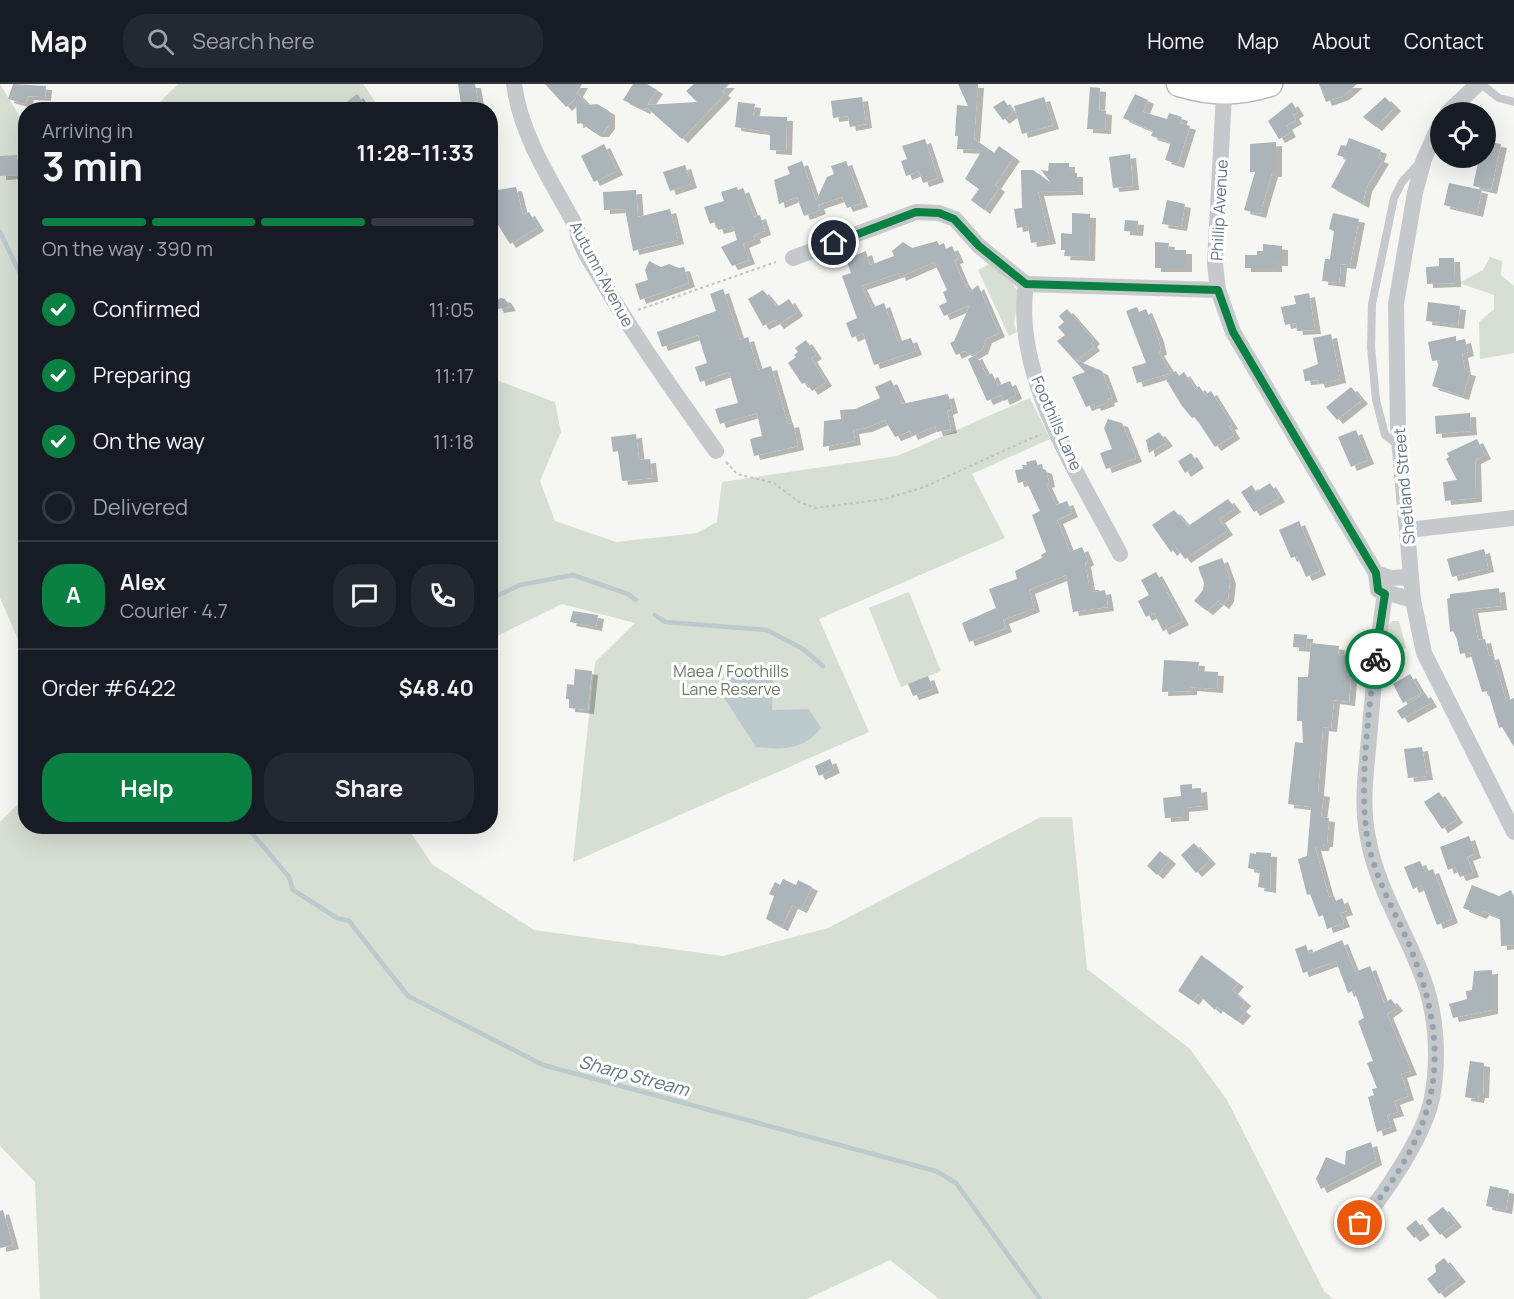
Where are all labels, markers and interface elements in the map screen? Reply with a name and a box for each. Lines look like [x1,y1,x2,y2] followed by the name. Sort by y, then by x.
[123,14,543,68] search box
[30,22,87,60] text: Map
[144,25,177,58] icon: search
[192,26,315,56] text: Search here
[1147,27,1204,55] text: Home
[1237,27,1279,55] text: Map
[1312,27,1371,55] text: About
[1404,27,1484,55] text: Contact
[1430,102,1496,168] map controls
[1430,102,1496,168] button: locate
[42,117,133,144] text: Arriving in
[356,138,474,168] text: 11:28–11:33
[42,139,143,193] text: 3 min
[1205,159,1233,261] street label: Phillip Avenue
[565,217,639,331] street label: Autumn Avenue
[808,217,859,268] pin
[817,226,850,259] icon: home
[42,235,213,262] text: On the way · 390 m
[42,293,75,326] icon: check
[93,294,201,324] text: Confirmed
[429,296,474,323] text: 11:05
[42,359,75,392] icon: check
[93,360,191,390] text: Preparing
[435,362,474,389] text: 11:17
[1026,372,1088,474] street label: Foothills Lane
[42,425,75,458] icon: check
[93,426,205,456] text: On the way
[1388,427,1420,545] street label: Shetland Street
[433,428,474,455] text: 11:18
[93,492,188,522] text: Delivered
[333,564,396,627] button: chat
[411,564,474,627] button: phone
[120,567,166,597] text: Alex
[66,580,81,610] text: A
[120,597,228,624] text: Courier · 4.7
[1345,629,1405,689] courier
[1359,643,1392,676] icon: bike
[673,660,789,700] park label: Maea / Foothills Lane Reserve
[42,673,176,703] text: Order #6422
[399,673,474,703] text: $48.40
[42,753,252,822] button: Help
[264,753,474,822] button: Share
[576,1049,693,1102] water label: Sharp Stream
[1334,1197,1385,1248] pin
[1343,1206,1376,1239] icon: bag

